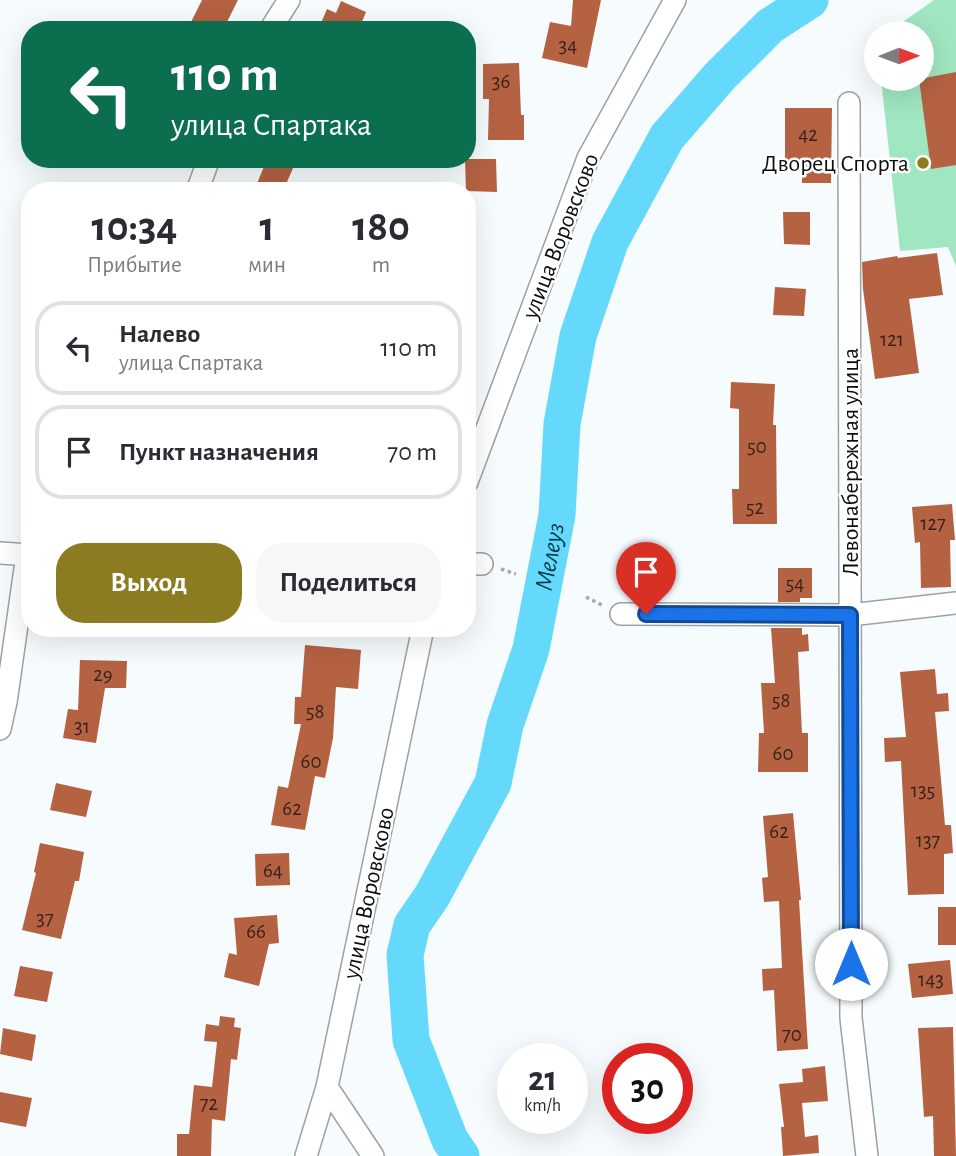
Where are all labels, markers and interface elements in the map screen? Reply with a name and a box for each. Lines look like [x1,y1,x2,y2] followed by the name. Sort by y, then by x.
[864,21,934,91] north arrow
[864,21,934,91] map controls
[559,35,577,56] house number: 34
[56,49,147,140] icon: left
[171,51,279,100] text: 110 m
[492,71,510,92] house number: 36
[171,109,372,141] text: улица Спартака
[798,124,818,145] house number: 42
[518,150,603,323] street label: улица Воровсково
[762,152,909,176] place label: Дворец Спорта
[915,155,931,171] marker: Дворец Спорта
[92,206,177,248] text: 10:34
[259,206,275,248] text: 1
[352,206,410,248] text: 180
[87,254,182,277] text: Прибытие
[248,254,286,277] text: мин
[372,254,390,277] text: m
[119,321,200,347] text: Налево
[60,329,98,367] icon: left
[880,329,904,350] house number: 121
[380,335,437,361] text: 110 m
[839,348,863,576] street label: Левонабережная улица
[119,352,263,375] text: улица Спартака
[60,433,98,471] icon: arrive
[747,436,767,457] house number: 50
[119,439,319,465] text: Пункт назначения
[387,439,437,465] text: 70 m
[746,497,764,518] house number: 52
[920,513,946,534] house number: 127
[531,521,569,593] water label: Мелеуз
[616,542,676,614] pin
[56,543,242,623] button: Выход
[256,543,441,623] button: Поделиться
[627,553,665,591] icon: arrive
[786,573,804,594] house number: 54
[93,664,113,685] house number: 29
[772,690,790,711] house number: 58
[306,701,324,722] house number: 58
[74,716,90,737] house number: 31
[773,743,793,764] house number: 60
[301,751,321,772] house number: 60
[911,780,935,801] house number: 135
[282,798,302,819] house number: 62
[339,805,399,982] street label: улица Воровсково
[769,821,789,842] house number: 62
[916,830,941,851] house number: 137
[263,860,283,881] house number: 64
[36,908,54,929] house number: 37
[246,921,266,942] house number: 66
[814,927,888,1001] position arrow
[918,969,944,990] house number: 143
[782,1024,802,1045] house number: 70
[602,1043,693,1134] speed limit sign: 30
[528,1062,557,1097] text: 21
[200,1093,218,1114] house number: 72
[524,1097,561,1115] text: km/h

